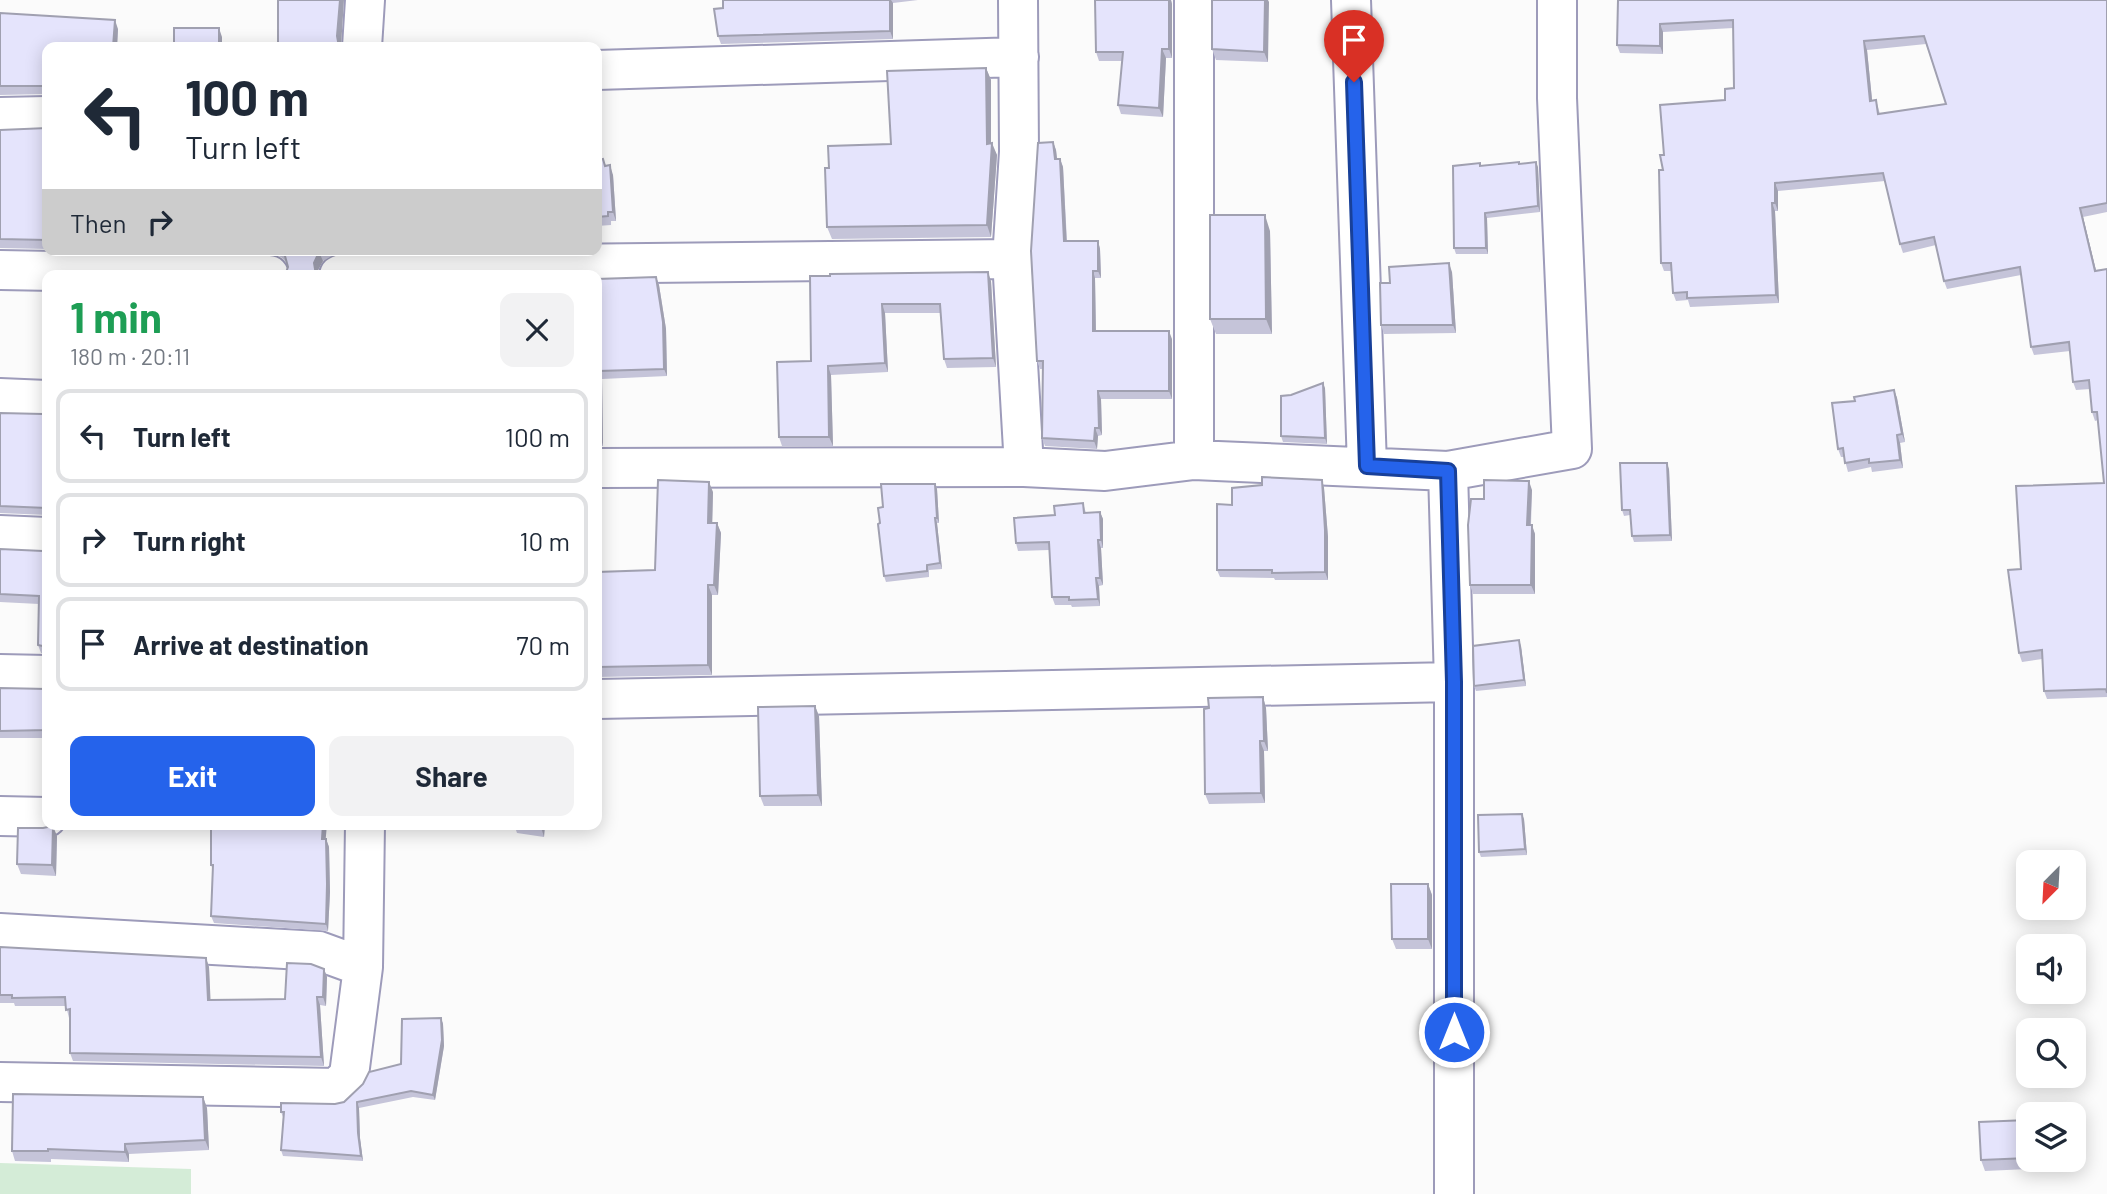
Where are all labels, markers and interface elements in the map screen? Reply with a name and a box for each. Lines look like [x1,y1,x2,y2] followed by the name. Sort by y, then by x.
[1324,10,1384,82] pin
[1335,21,1373,59] icon: arrive
[185,67,309,126] text: 100 m
[70,70,161,161] icon: left
[185,127,302,165] text: Turn left
[141,203,179,241] icon: right
[70,207,127,238] text: Then
[70,291,162,341] text: 1 min
[500,293,574,367] button: close
[70,342,190,370] text: 180 m · 20:11
[74,417,112,455] icon: left
[133,421,231,452] text: Turn left
[505,421,570,452] text: 100 m
[74,521,112,559] icon: right
[133,525,246,556] text: Turn right
[520,525,570,556] text: 10 m
[74,625,112,663] icon: arrive
[133,629,369,660] text: Arrive at destination
[516,629,570,660] text: 70 m
[70,736,315,816] button: Exit
[329,736,574,816] button: Share
[2016,850,2086,920] north arrow
[2016,850,2086,1172] map controls
[2016,934,2086,1004] button: sound
[1417,995,1491,1069] position arrow
[2016,1018,2086,1088] button: search
[2016,1102,2086,1172] button: layers

